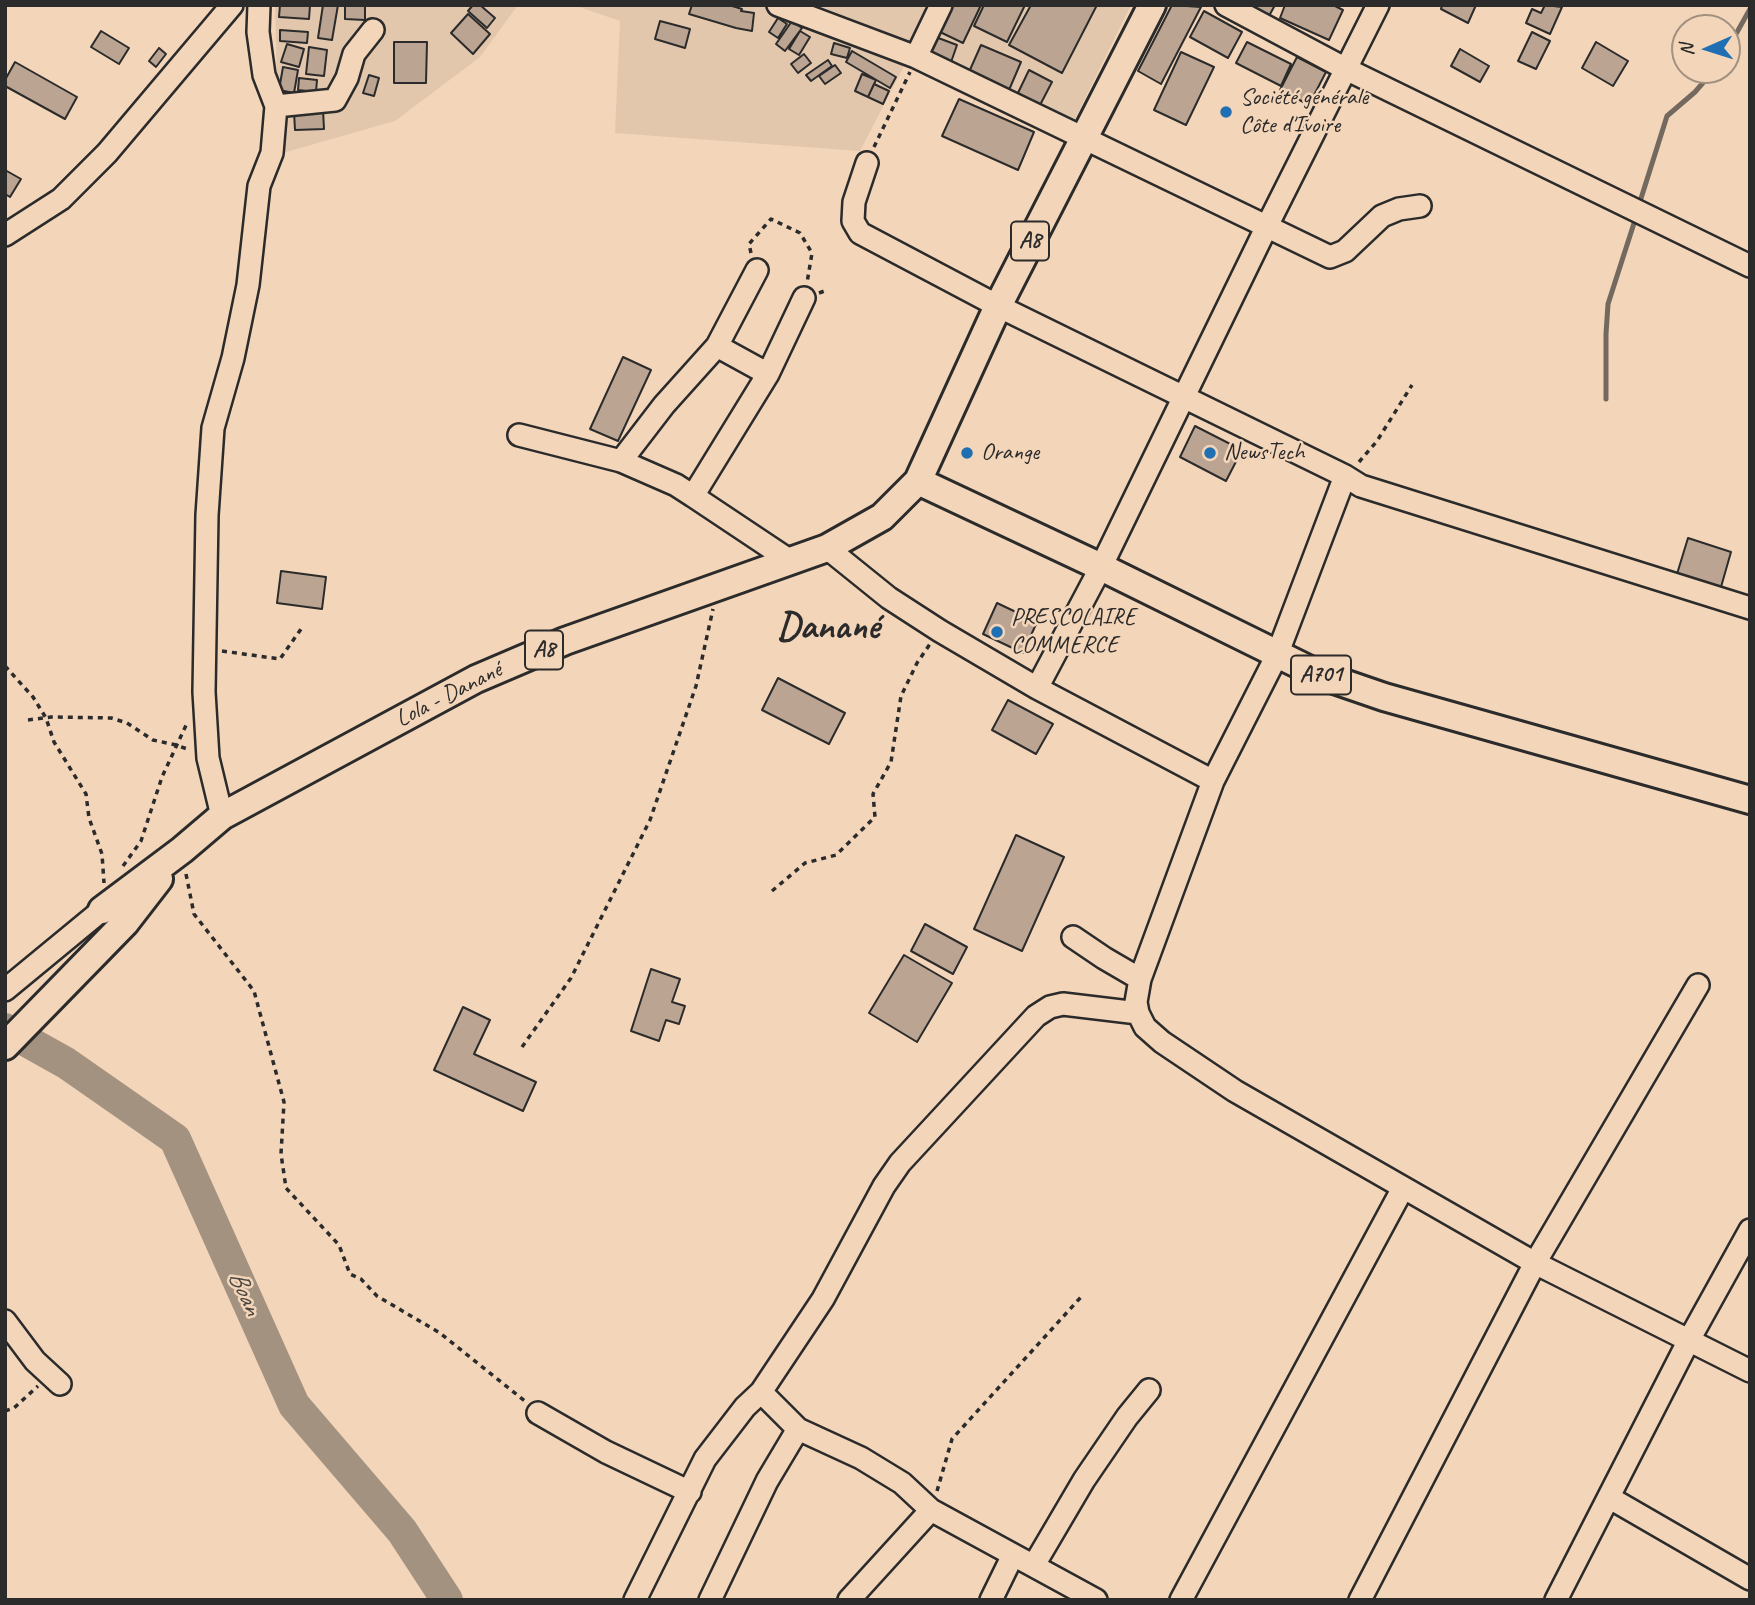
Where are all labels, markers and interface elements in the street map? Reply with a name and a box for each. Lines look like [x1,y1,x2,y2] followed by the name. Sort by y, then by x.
[1671,14,1741,84] north arrow
[1675,43,1699,57] text: N
[1240,84,1368,140] place label: Société générale Côte d'Ivoire
[1218,104,1234,120] marker: Société générale Côte d'Ivoire
[1011,222,1049,260] road number: A8
[981,439,1039,467] place label: Orange
[1224,439,1304,467] place label: NewsTech
[959,445,975,461] marker: Orange
[1202,445,1218,461] marker: NewsTech
[1011,604,1136,660] place label: PRESCOLAIRE COMMERCE
[777,605,879,651] district label: Danané
[989,624,1005,640] marker: PRESCOLAIRE COMMERCE
[525,630,563,670] road number: A8
[391,656,507,734] street label: Lola - Danané
[1291,656,1351,694] road number: A701
[221,1266,267,1320] water label: Boan

